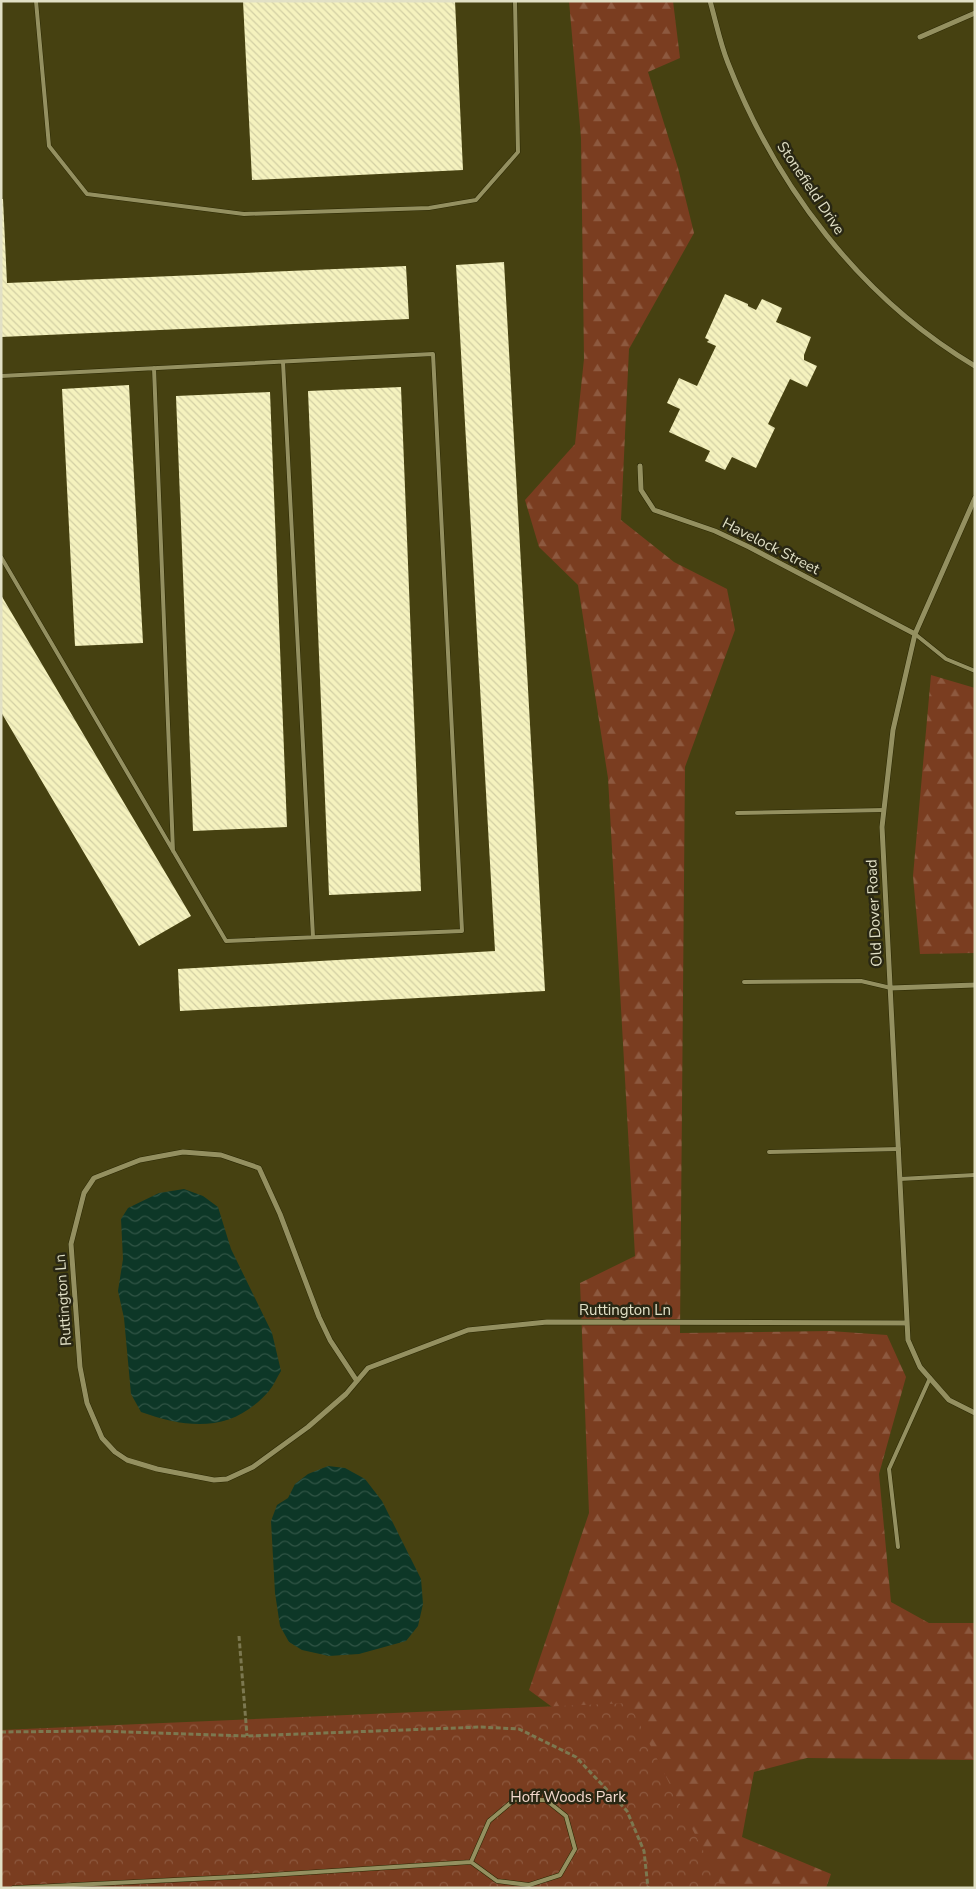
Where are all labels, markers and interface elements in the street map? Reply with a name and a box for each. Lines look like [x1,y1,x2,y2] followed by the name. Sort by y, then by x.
[772,138,850,238] street label: Stonefield Drive
[719,513,824,579] street label: Havelock Street
[861,859,887,967] street label: Old Dover Road
[50,1253,76,1347] street label: Ruttington Ln
[579,1300,671,1320] street label: Ruttington Ln
[510,1787,626,1807] park label: Hoff Woods Park

